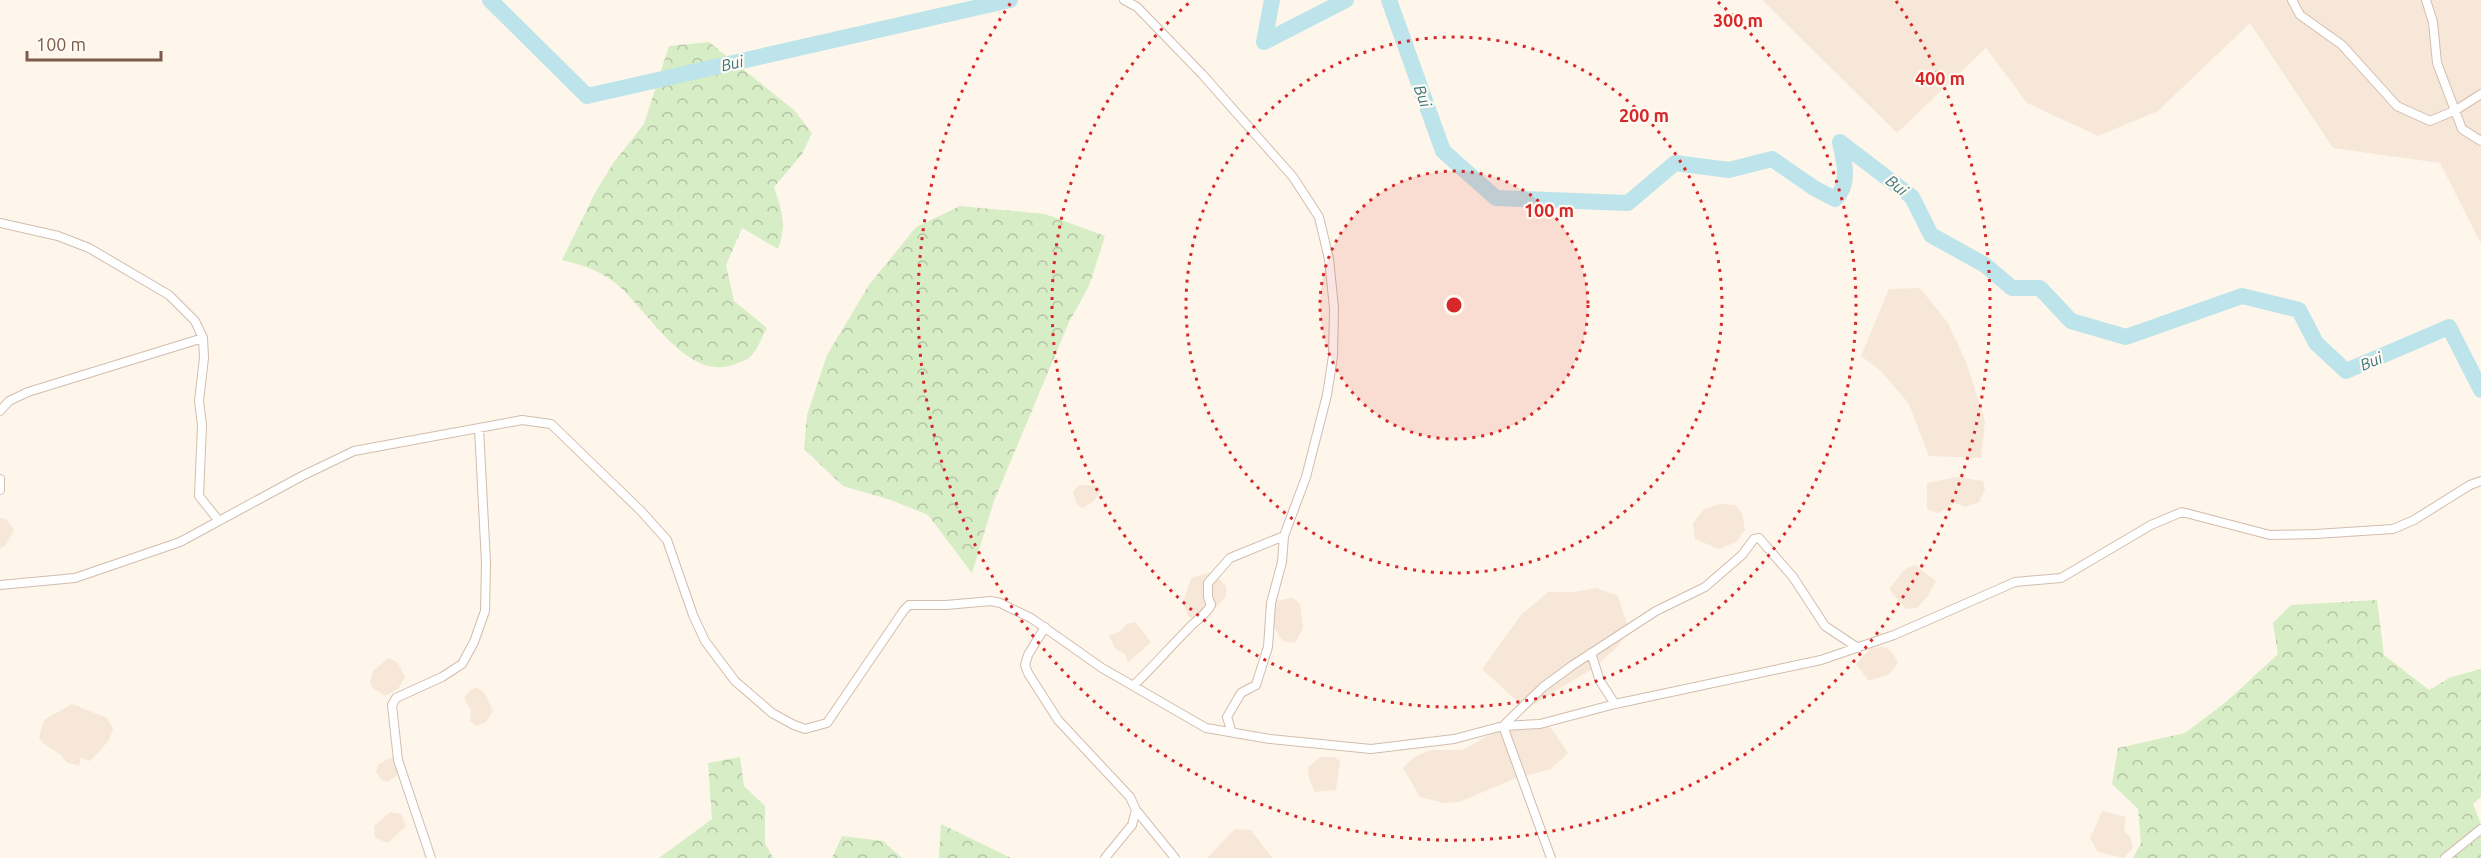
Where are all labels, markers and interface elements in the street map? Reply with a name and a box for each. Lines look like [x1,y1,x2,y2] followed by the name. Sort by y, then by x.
[1713,10,1763,30] text: 300 m
[27,24,160,62] scale bar
[36,34,86,54] text: 100 m
[719,51,746,74] water label: Bui
[1915,68,1965,88] text: 400 m
[1411,82,1436,111] water label: Bui
[1619,105,1669,125] text: 200 m
[1883,171,1912,200] water label: Bui
[1524,200,1574,220] text: 100 m
[1444,295,1464,315] centre of rings
[2357,348,2386,374] water label: Bui

